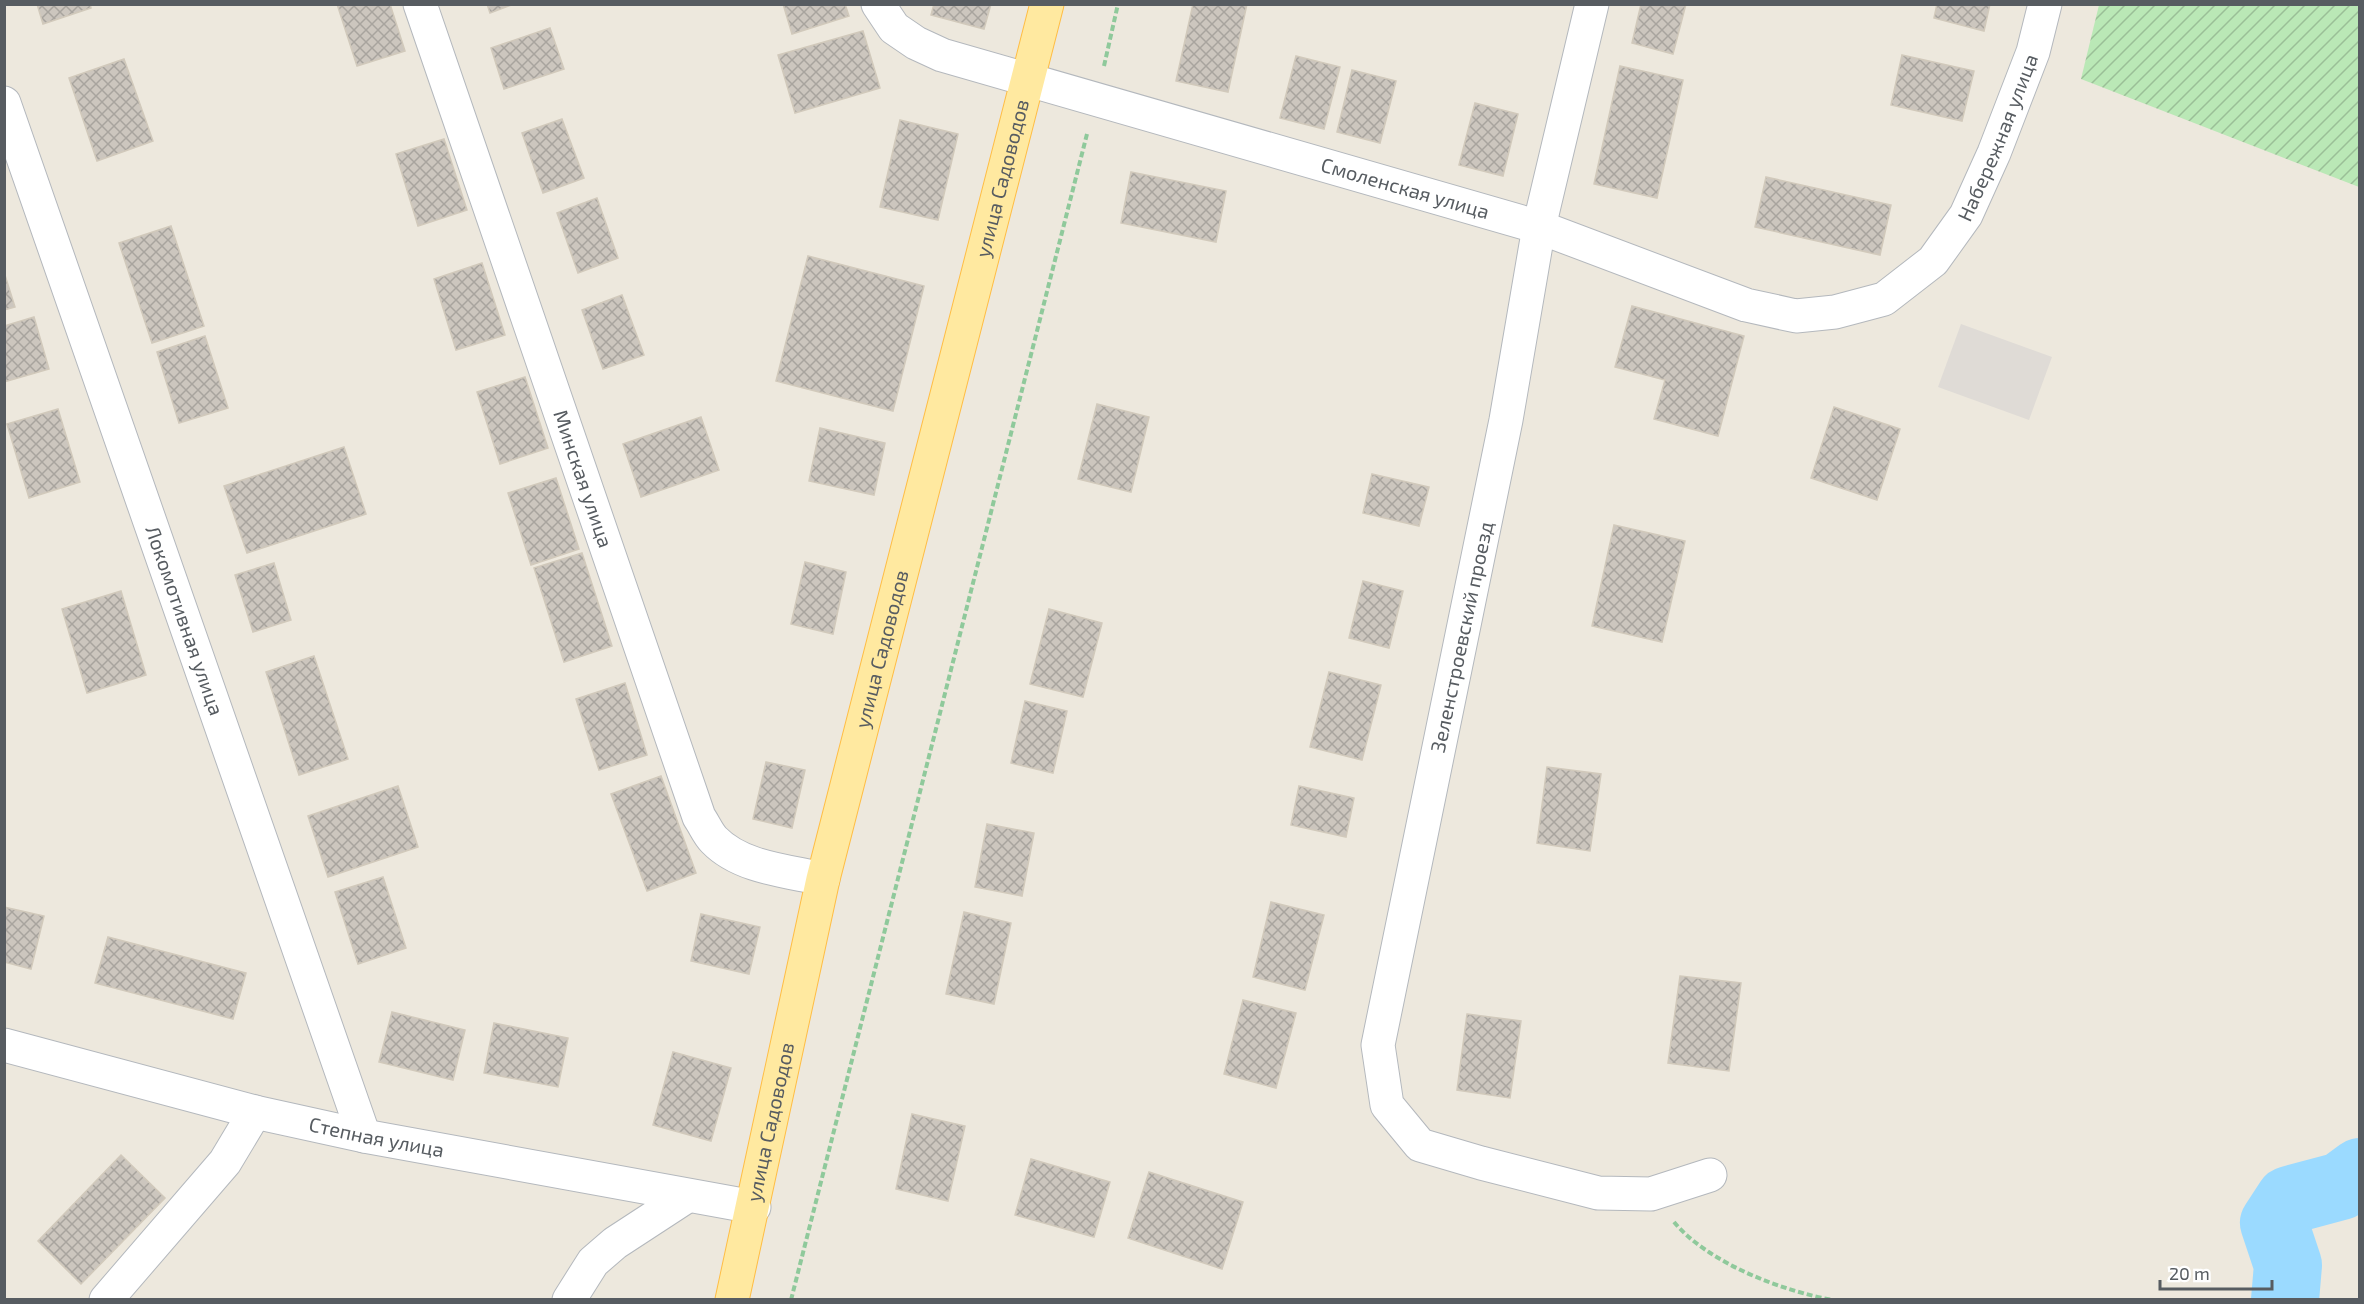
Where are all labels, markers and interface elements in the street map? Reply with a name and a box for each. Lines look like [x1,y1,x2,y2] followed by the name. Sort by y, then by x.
[1952,50,2042,225] street label: Набережная улица
[970,96,1033,260] street label: улица Садоводов
[1318,152,1492,223] street label: Смоленская улица
[549,407,619,550] street label: Минская улица
[1425,519,1497,754] street label: Зеленстроевский проезд
[141,522,229,718] street label: Локомотивная улица
[849,567,913,731] street label: улица Садоводов
[741,1040,798,1204] street label: улица Садоводов
[307,1111,446,1161] street label: Степная улица
[2160,1253,2272,1291] scale bar
[2169,1262,2210,1284] text: 20 m

